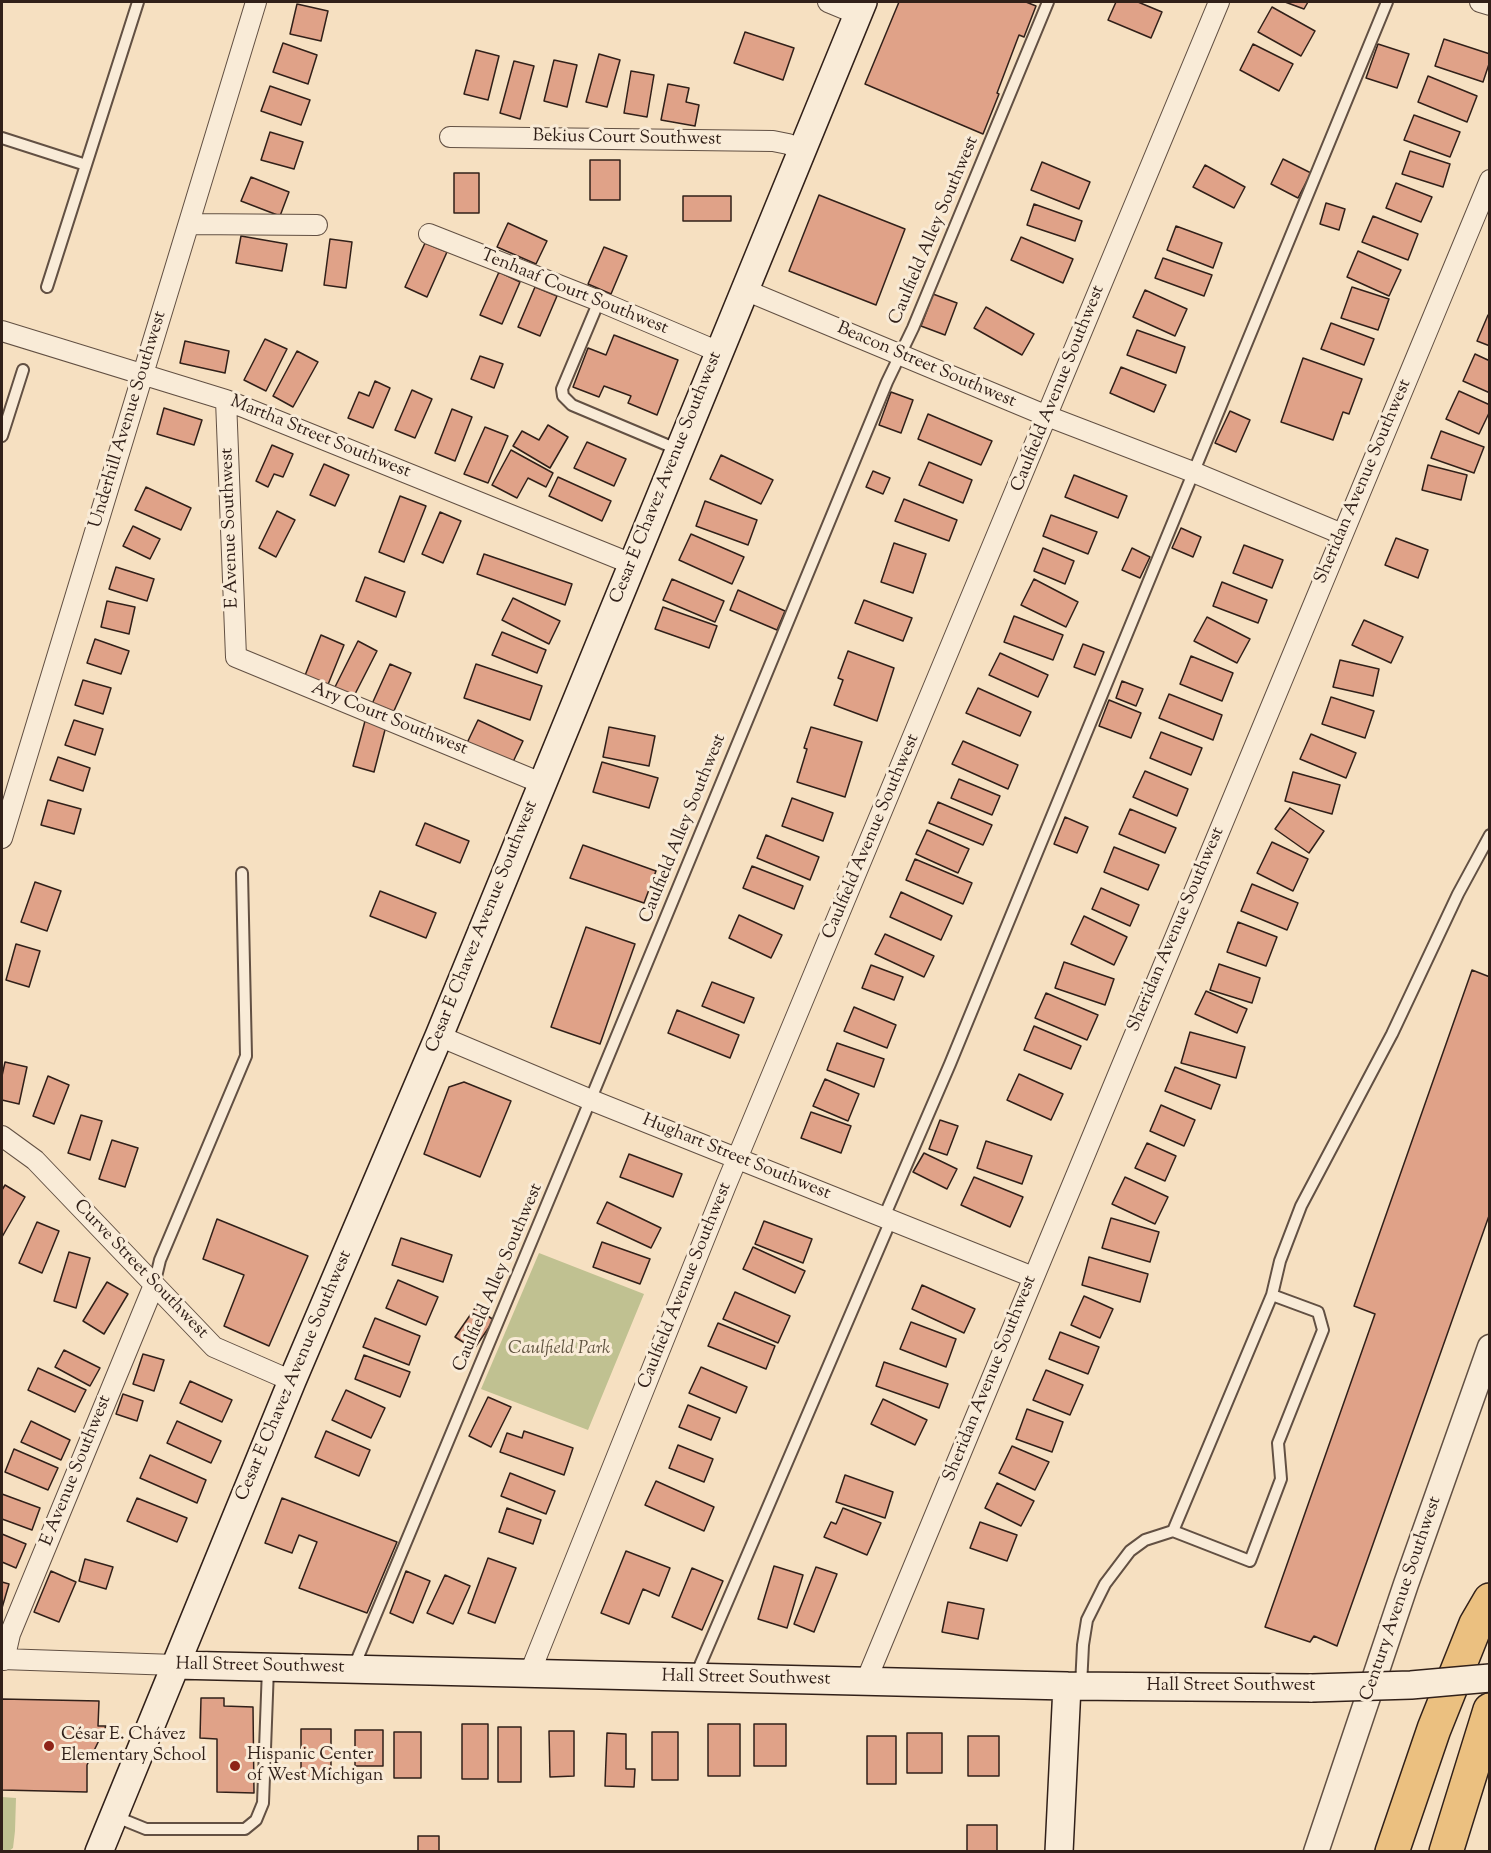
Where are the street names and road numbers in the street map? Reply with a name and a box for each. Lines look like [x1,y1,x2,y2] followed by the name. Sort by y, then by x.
[532,127,722,151] street label: Bekius Court Southwest
[886,134,984,328] street label: Caulfield Alley Southwest
[477,245,671,341] street label: Tenhaaf Court Southwest
[1008,283,1110,495] street label: Caulfield Avenue Southwest
[86,309,172,531] street label: Underhill Avenue Southwest
[833,318,1019,414] street label: Beacon Street Southwest
[606,349,728,607] street label: Cesar E Chavez Avenue Southwest
[1311,376,1417,588] street label: Sheridan Avenue Southwest
[227,392,413,484] street label: Martha Street Southwest
[217,447,245,609] street label: E Avenue Southwest
[308,679,470,761] street label: Ary Court Southwest
[636,731,732,927] street label: Caulfield Alley Southwest
[819,731,925,943] street label: Caulfield Avenue Southwest
[422,798,544,1056] street label: Cesar E Chavez Avenue Southwest
[1124,824,1230,1036] street label: Sheridan Avenue Southwest
[639,1110,833,1206] street label: Hughart Street Southwest
[635,1180,737,1392] street label: Caulfield Avenue Southwest
[450,1181,548,1375] street label: Caulfield Alley Southwest
[68,1196,212,1344] street label: Curve Street Southwest
[232,1248,358,1504] street label: Cesar E Chavez Avenue Southwest
[940,1273,1042,1485] street label: Sheridan Avenue Southwest
[37,1392,117,1550] street label: E Avenue Southwest
[1357,1494,1447,1704] street label: Century Avenue Southwest
[175,1655,345,1679] street label: Hall Street Southwest
[661,1667,831,1691] street label: Hall Street Southwest
[1147,1676,1315,1698] street label: Hall Street Southwest

